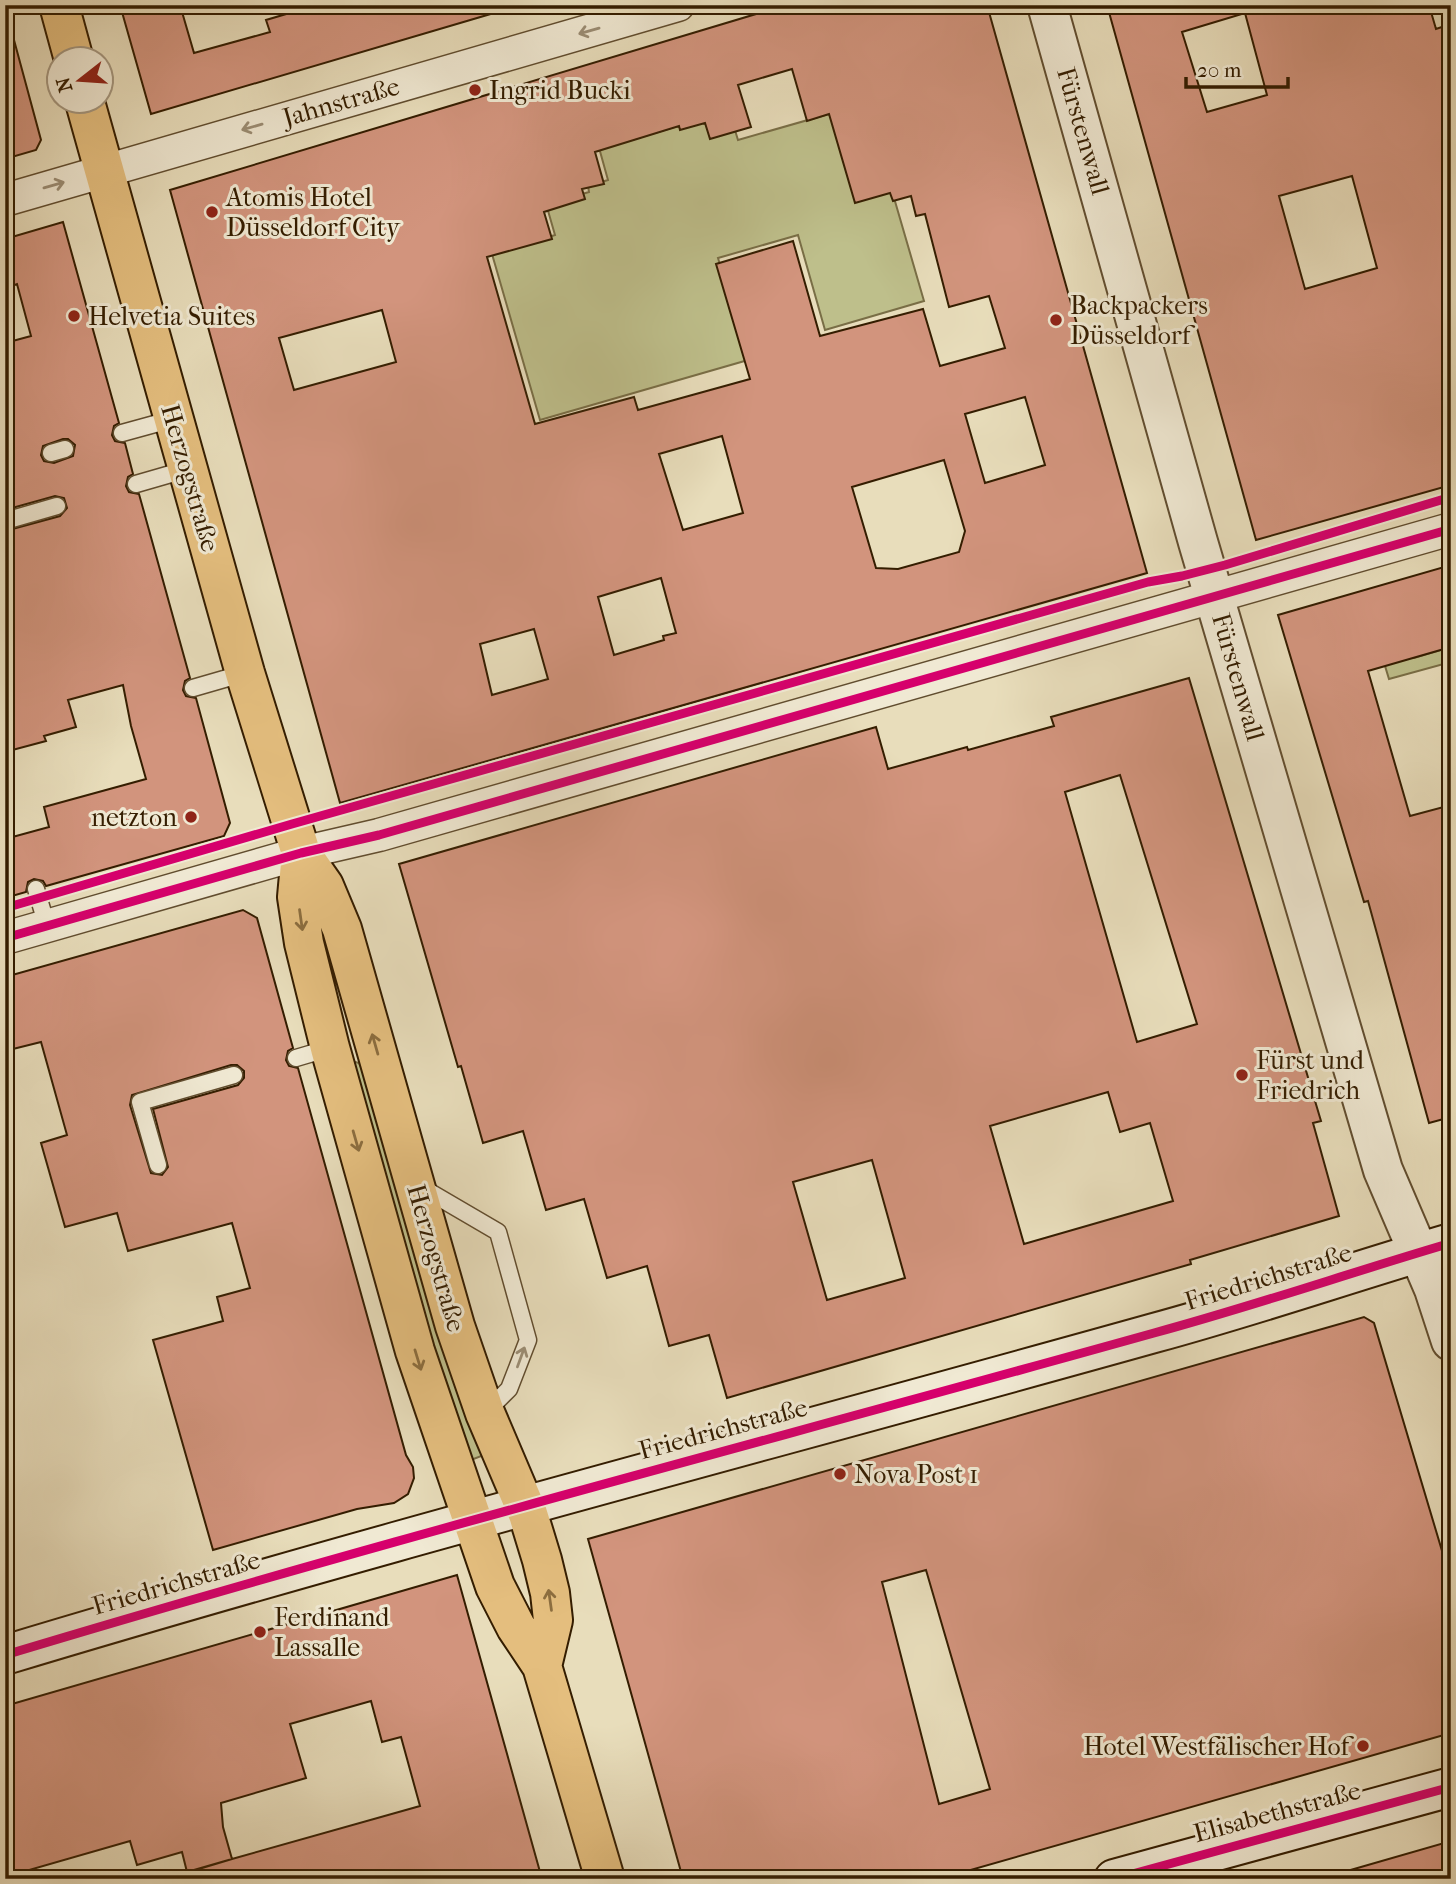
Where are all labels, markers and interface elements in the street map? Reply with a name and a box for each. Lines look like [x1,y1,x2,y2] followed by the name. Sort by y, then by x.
[578,25,600,38] one-way arrow
[46,46,116,116] north arrow
[1186,46,1288,90] scale bar
[1197,58,1242,82] text: 20 m
[1050,64,1116,198] street label: Fürstenwall
[277,71,403,134] street label: Jahnstraße
[52,74,77,95] text: N
[489,75,631,106] place label: Ingrid Bucki
[467,82,483,98] marker: Ingrid Bucki
[241,122,263,135] one-way arrow
[43,178,65,191] one-way arrow
[225,182,401,243] place label: Atomis Hotel Düsseldorf City
[204,204,220,220] marker: Atomis Hotel Düsseldorf City
[1070,290,1208,351] place label: Backpackers Düsseldorf
[88,301,255,332] place label: Helvetia Suites
[66,308,82,324] marker: Helvetia Suites
[1048,312,1064,328] marker: Backpackers Düsseldorf
[154,401,226,555] street label: Herzogstraße
[1205,610,1271,744] street label: Fürstenwall
[91,802,177,833] place label: netzton
[183,809,199,825] marker: netzton
[294,909,307,931] one-way arrow
[367,1034,380,1056] one-way arrow
[1256,1045,1365,1106] place label: Fürst und Friedrich
[1234,1067,1250,1083] marker: Fürst und Friedrich
[350,1130,363,1152] one-way arrow
[400,1181,472,1335] street label: Herzogstraße
[1181,1237,1355,1317] street label: Friedrichstraße
[516,1346,529,1368] one-way arrow
[412,1349,425,1371] one-way arrow
[635,1392,811,1466] street label: Friedrichstraße
[854,1459,978,1490] place label: Nova Post 1
[832,1466,848,1482] marker: Nova Post 1
[89,1544,264,1622] street label: Friedrichstraße
[543,1589,556,1612] one-way arrow
[274,1602,390,1663] place label: Ferdinand Lassalle
[252,1624,268,1640] marker: Ferdinand Lassalle
[1083,1731,1354,1762] place label: Hotel Westfälischer Hof
[1355,1738,1371,1754] marker: Hotel Westfälischer Hof
[1190,1775,1364,1849] street label: Elisabethstraße

